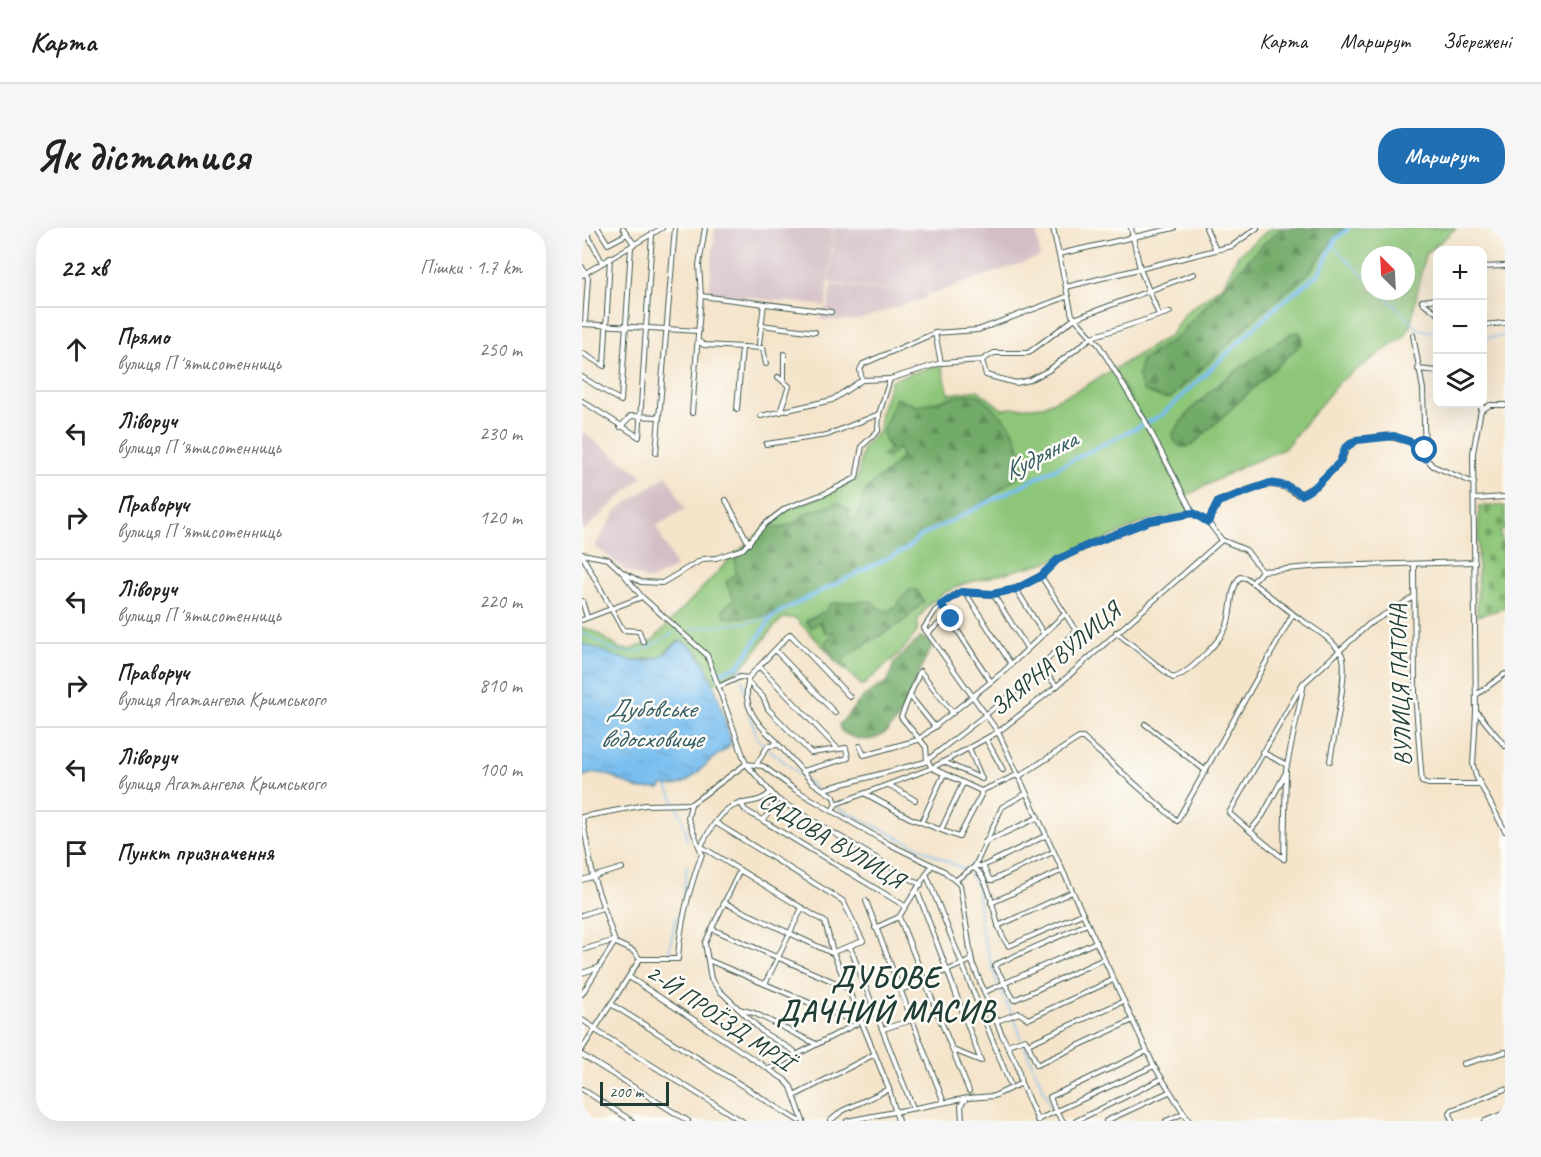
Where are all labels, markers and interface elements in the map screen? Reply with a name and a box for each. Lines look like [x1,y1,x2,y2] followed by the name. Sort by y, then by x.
[30,24,97,59] text: Карта
[1259,28,1307,54] text: Карта
[1340,28,1410,54] text: Маршрут
[1443,28,1511,54] text: Збережені
[1378,128,1505,184] button: Маршрут
[36,130,250,183] text: Як дістатися
[1361,246,1415,300] north arrow
[1433,246,1487,408] map controls
[1433,246,1487,300] button: +
[60,251,107,284] text: 22 хв
[420,255,522,280] text: Пішки · 1.7 km
[1433,300,1487,354] button: −
[117,323,169,351] text: Прямо
[60,333,93,366] icon: ahead
[479,337,522,362] text: 250 m
[117,351,281,376] text: вулиця Пʼятисотенниць
[1433,354,1487,408] button: layers
[117,407,177,435] text: Ліворуч
[60,417,93,450] icon: left
[479,421,522,446] text: 230 m
[998,421,1085,487] water label: Кудрянка
[117,435,281,460] text: вулиця Пʼятисотенниць
[1411,436,1437,462] route start
[117,491,189,519] text: Праворуч
[60,501,93,534] icon: right
[479,505,522,530] text: 120 m
[117,519,281,544] text: вулиця Пʼятисотенниць
[117,575,177,603] text: Ліворуч
[60,585,93,618] icon: left
[479,589,522,614] text: 220 m
[984,594,1129,722] street label: ЗАЯРНА ВУЛИЦЯ
[117,603,281,628] text: вулиця Пʼятисотенниць
[1382,603,1418,766] street label: ВУЛИЦЯ ПАТОНА
[937,605,963,631] route end
[117,659,189,687] text: Праворуч
[60,669,93,702] icon: right
[479,673,522,698] text: 810 m
[117,687,326,712] text: вулиця Агатангела Кримського
[600,692,705,755] water label: Дубовське водосховище
[117,743,177,771] text: Ліворуч
[60,753,93,786] icon: left
[479,757,522,782] text: 100 m
[117,771,326,796] text: вулиця Агатангела Кримського
[754,785,913,897] street label: САДОВА ВУЛИЦЯ
[60,837,93,870] icon: arrive
[117,839,274,867] text: Пункт призначення
[641,957,804,1080] street label: 2-Й ПРОЇЗД МРІЇ
[776,958,997,1030] district label: ДУБОВЕ ДАЧНИЙ МАСИВ
[600,1079,669,1106] scale bar
[609,1082,643,1102] text: 200 m

